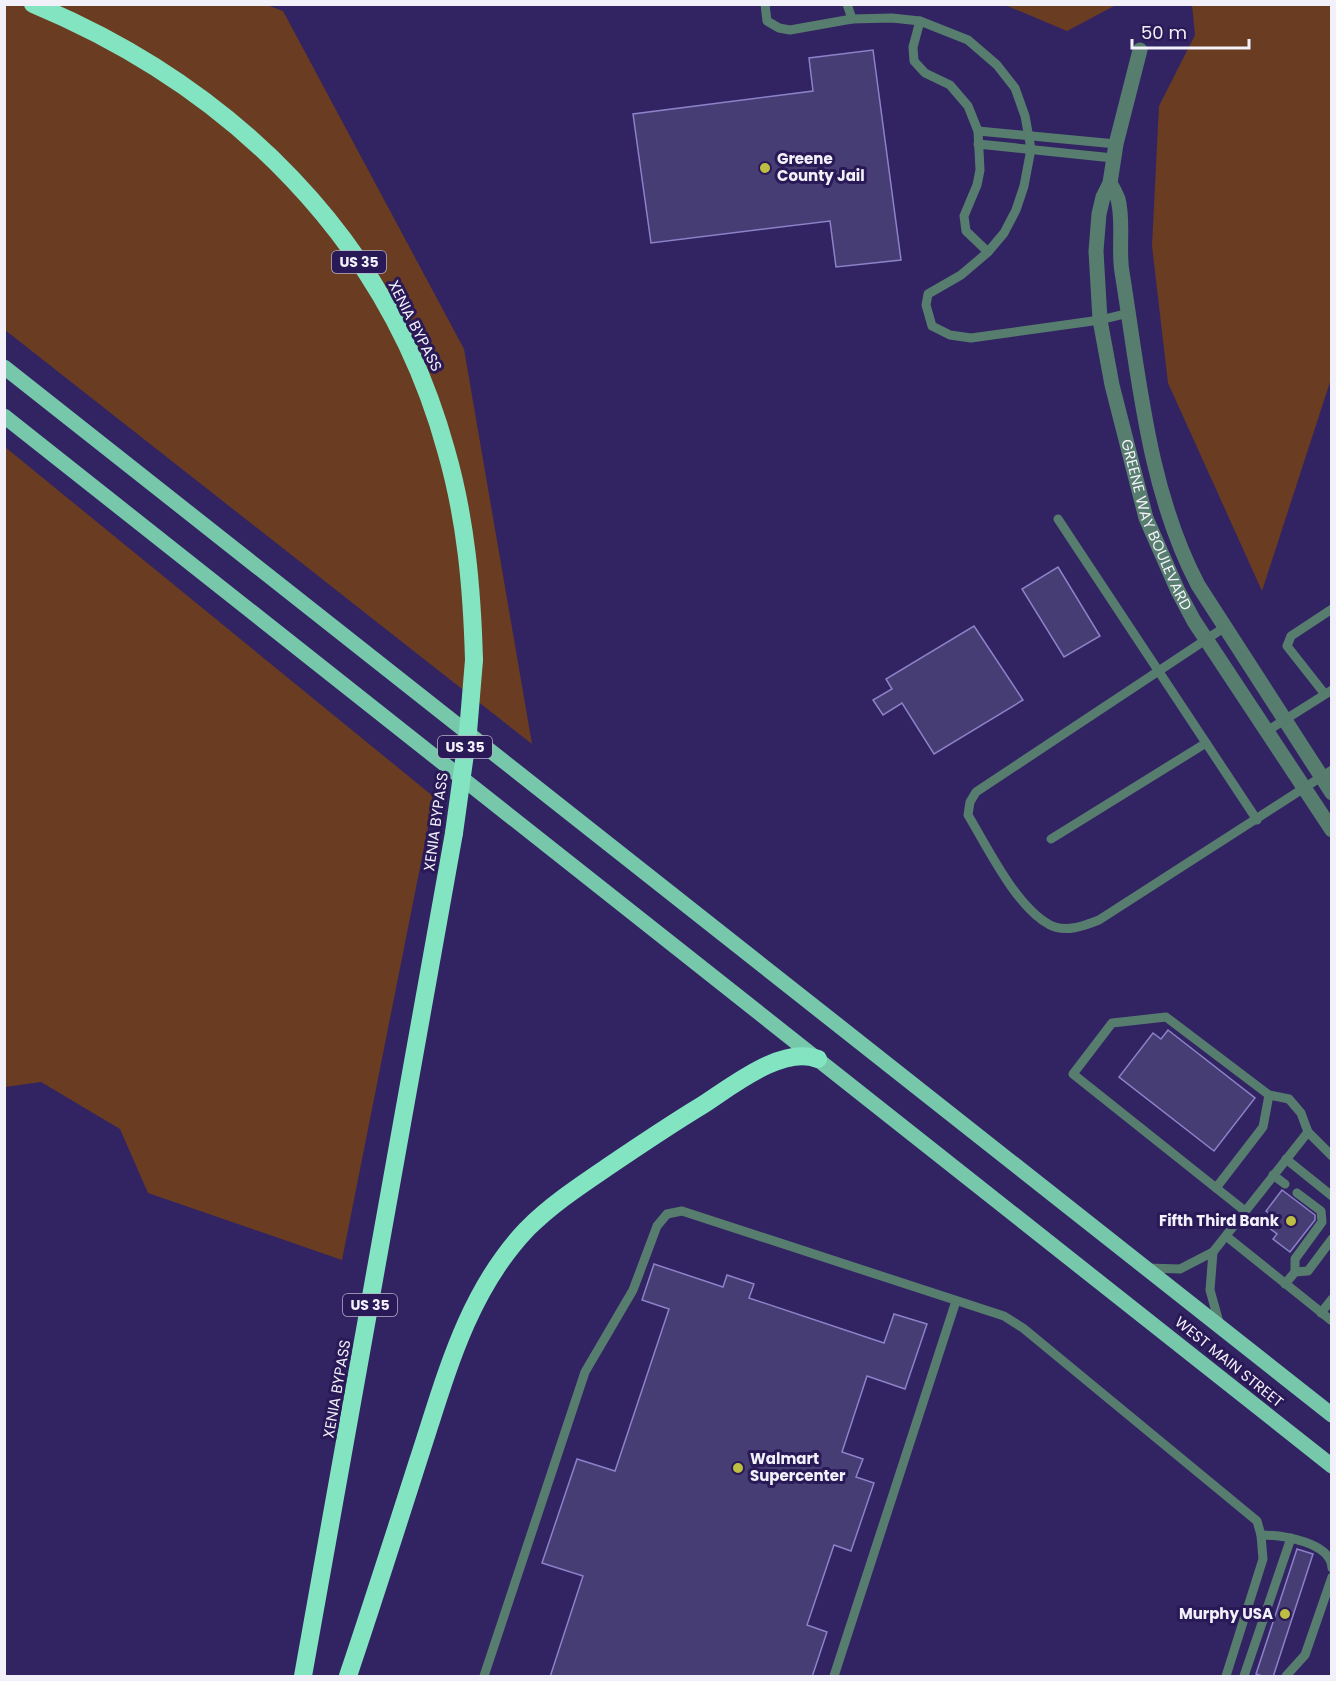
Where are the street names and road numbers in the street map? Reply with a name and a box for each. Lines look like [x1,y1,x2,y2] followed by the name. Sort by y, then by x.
[332,251,386,273] road number: US 35
[383,277,447,375] street label: XENIA BYPASS
[1116,437,1197,614] street label: GREENE WAY BOULEVARD
[438,736,492,758] road number: US 35
[418,771,453,873] street label: XENIA BYPASS
[343,1294,397,1316] road number: US 35
[1171,1311,1288,1412] street label: WEST MAIN STREET
[318,1338,356,1440] street label: XENIA BYPASS

